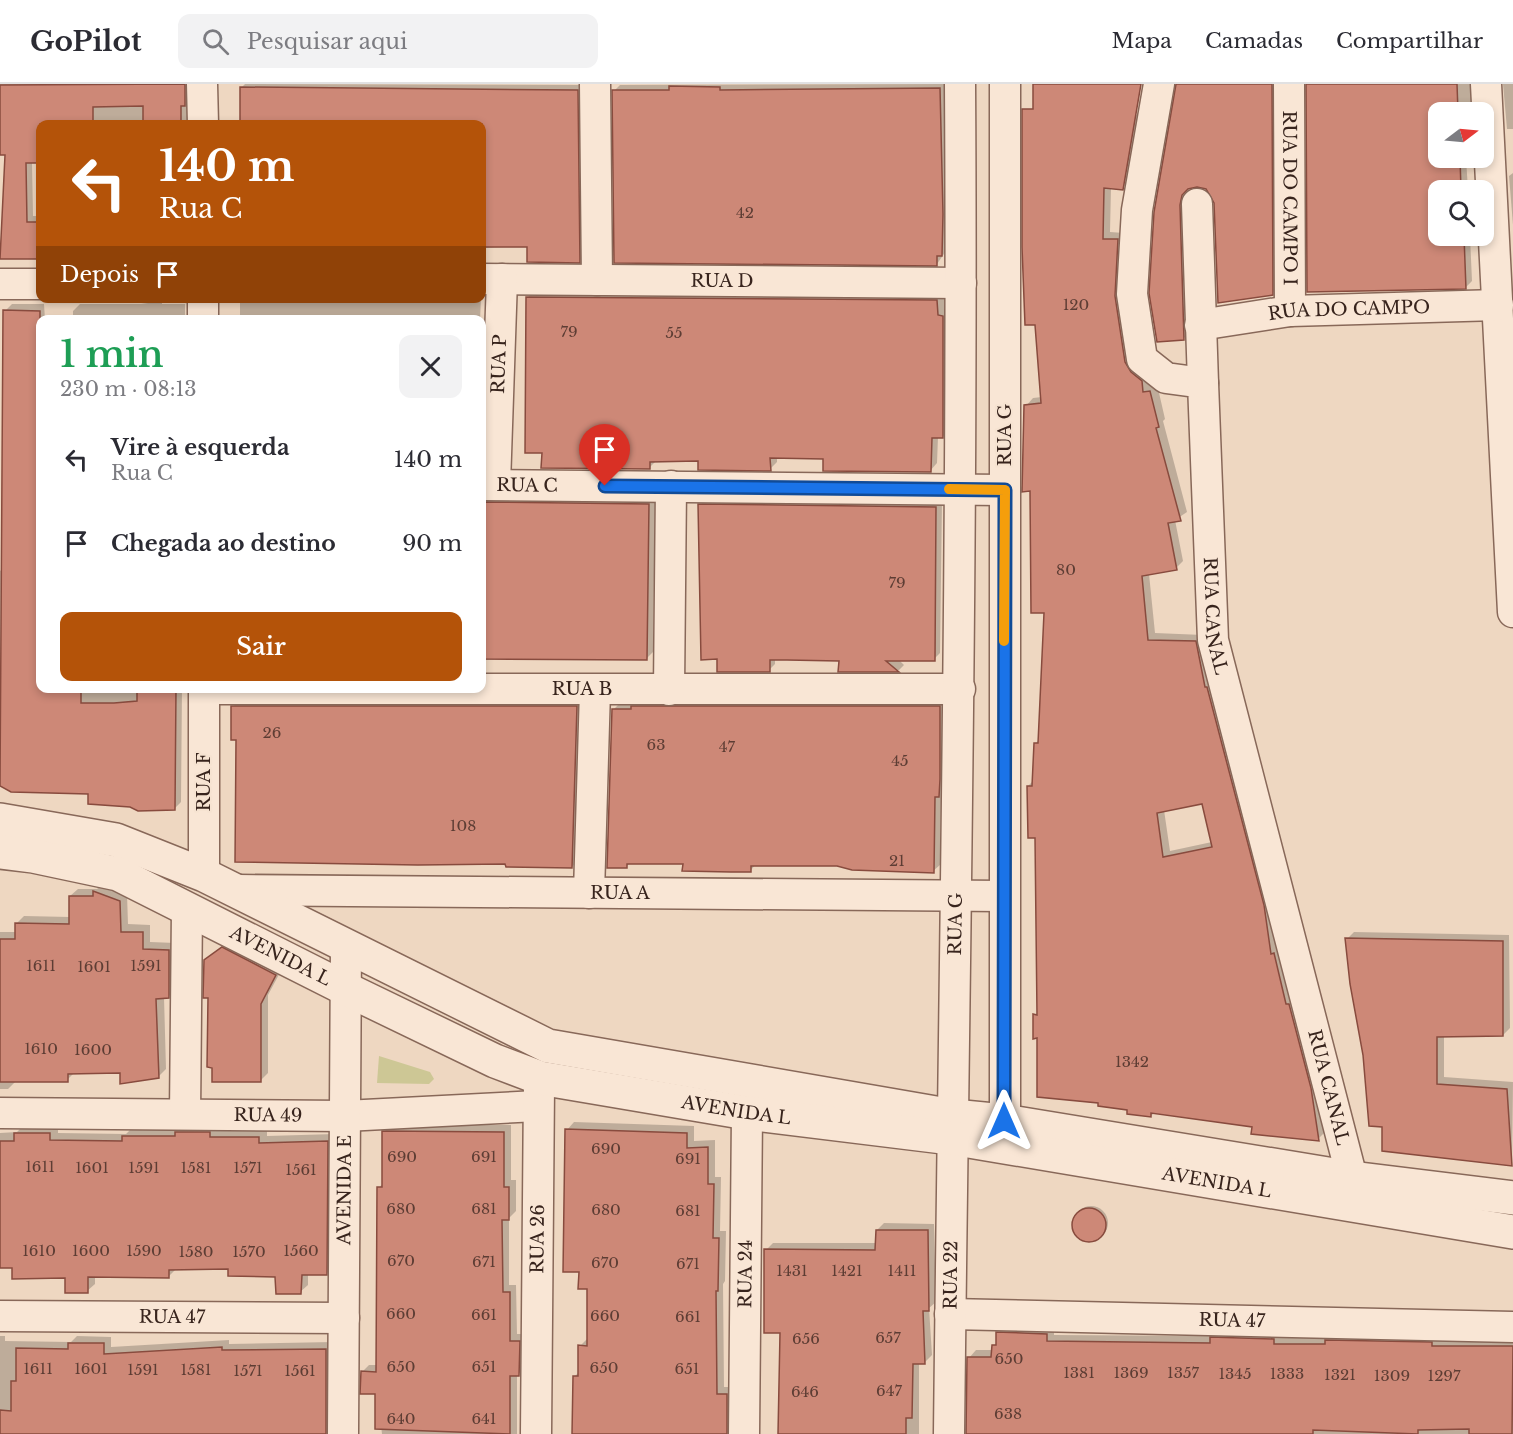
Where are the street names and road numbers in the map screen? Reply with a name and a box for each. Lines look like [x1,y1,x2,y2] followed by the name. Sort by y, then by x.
[1278,110,1301,286] street label: RUA DO CAMPO I
[690,270,754,292] street label: RUA D
[1266,296,1430,325] street label: RUA DO CAMPO
[487,334,511,394] street label: RUA P
[994,403,1016,466] street label: RUA G
[496,474,558,497] street label: RUA C
[1199,557,1232,677] street label: RUA CANAL
[552,678,612,700] street label: RUA B
[193,753,215,811] street label: RUA F
[590,882,651,904] street label: RUA A
[944,892,967,955] street label: RUA G
[225,921,335,991] street label: AVENIDA L
[1303,1027,1354,1147] street label: RUA CANAL
[679,1091,792,1129] street label: AVENIDA L
[233,1104,303,1127] street label: RUA 49
[333,1135,356,1246] street label: AVENIDA E
[1160,1162,1273,1202] street label: AVENIDA L
[526,1204,549,1274] street label: RUA 26
[734,1240,757,1308] street label: RUA 24
[939,1240,962,1310] street label: RUA 22
[139,1306,206,1328] street label: RUA 47
[1198,1309,1266,1332] street label: RUA 47

